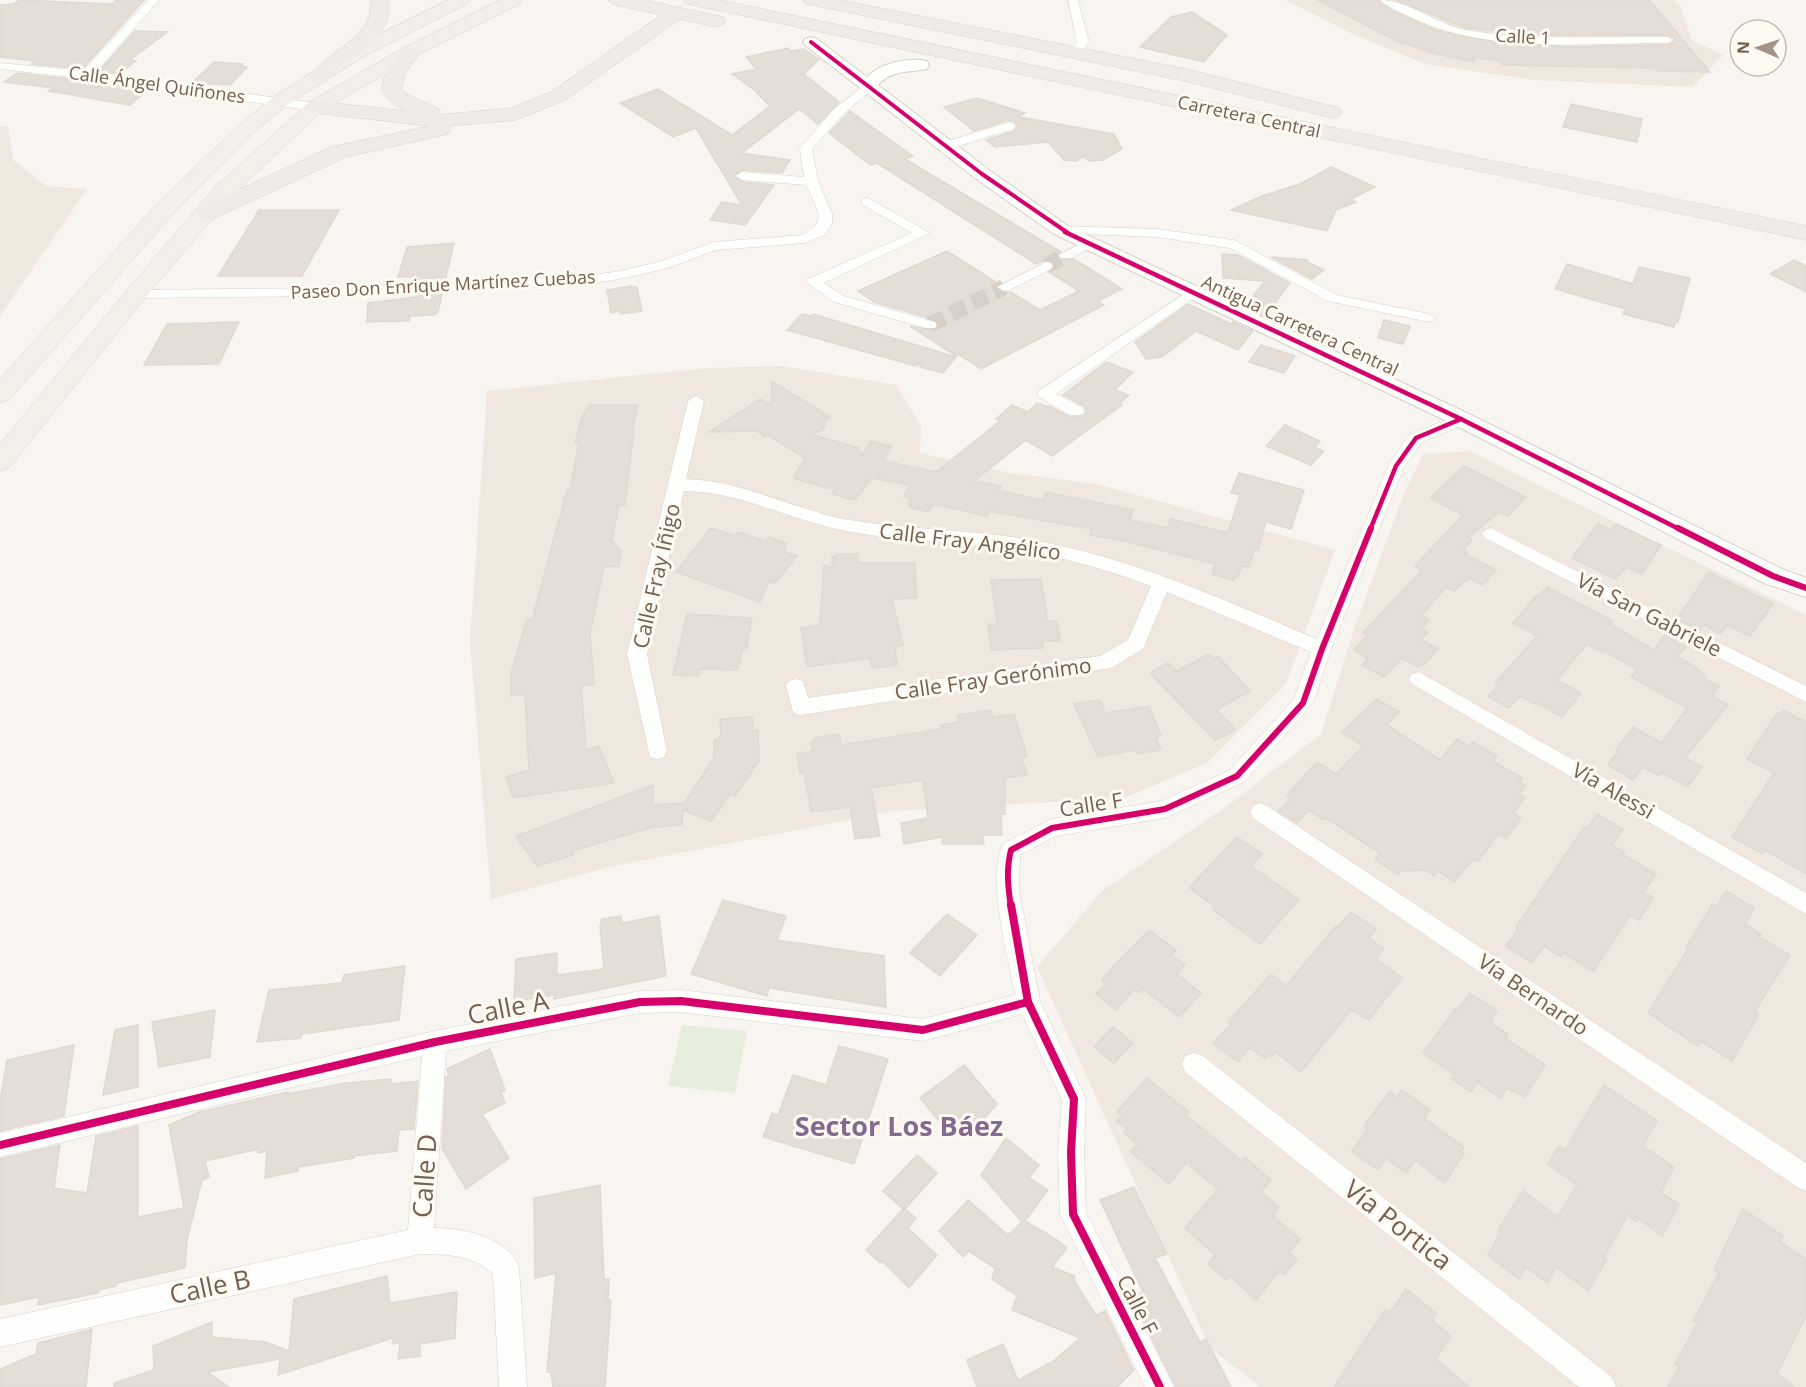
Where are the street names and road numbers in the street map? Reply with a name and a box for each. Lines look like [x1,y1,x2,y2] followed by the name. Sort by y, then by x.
[1495,23,1551,49] street label: Calle 1
[67,60,247,108] street label: Calle Ángel Quiñones
[1176,89,1323,143] street label: Carretera Central
[290,264,596,304] street label: Paseo Don Enrique Martínez Cuebas
[1198,269,1403,381] street label: Antigua Carretera Central
[626,501,686,651] street label: Calle Fray Íñigo
[878,516,1062,566] street label: Calle Fray Angélico
[1572,566,1727,663] street label: Vía San Gabriele
[893,650,1093,706] street label: Calle Fray Gerónimo
[1567,755,1660,825] street label: Vía Alessi
[1057,785,1125,823] street label: Calle F
[1473,947,1594,1041] street label: Vía Bernardo
[464,981,552,1032] street label: Calle A
[403,1133,445,1219] street label: Calle D
[1337,1171,1460,1278] street label: Vía Portica
[166,1260,254,1312] street label: Calle B
[1111,1270,1165,1339] street label: Calle F

